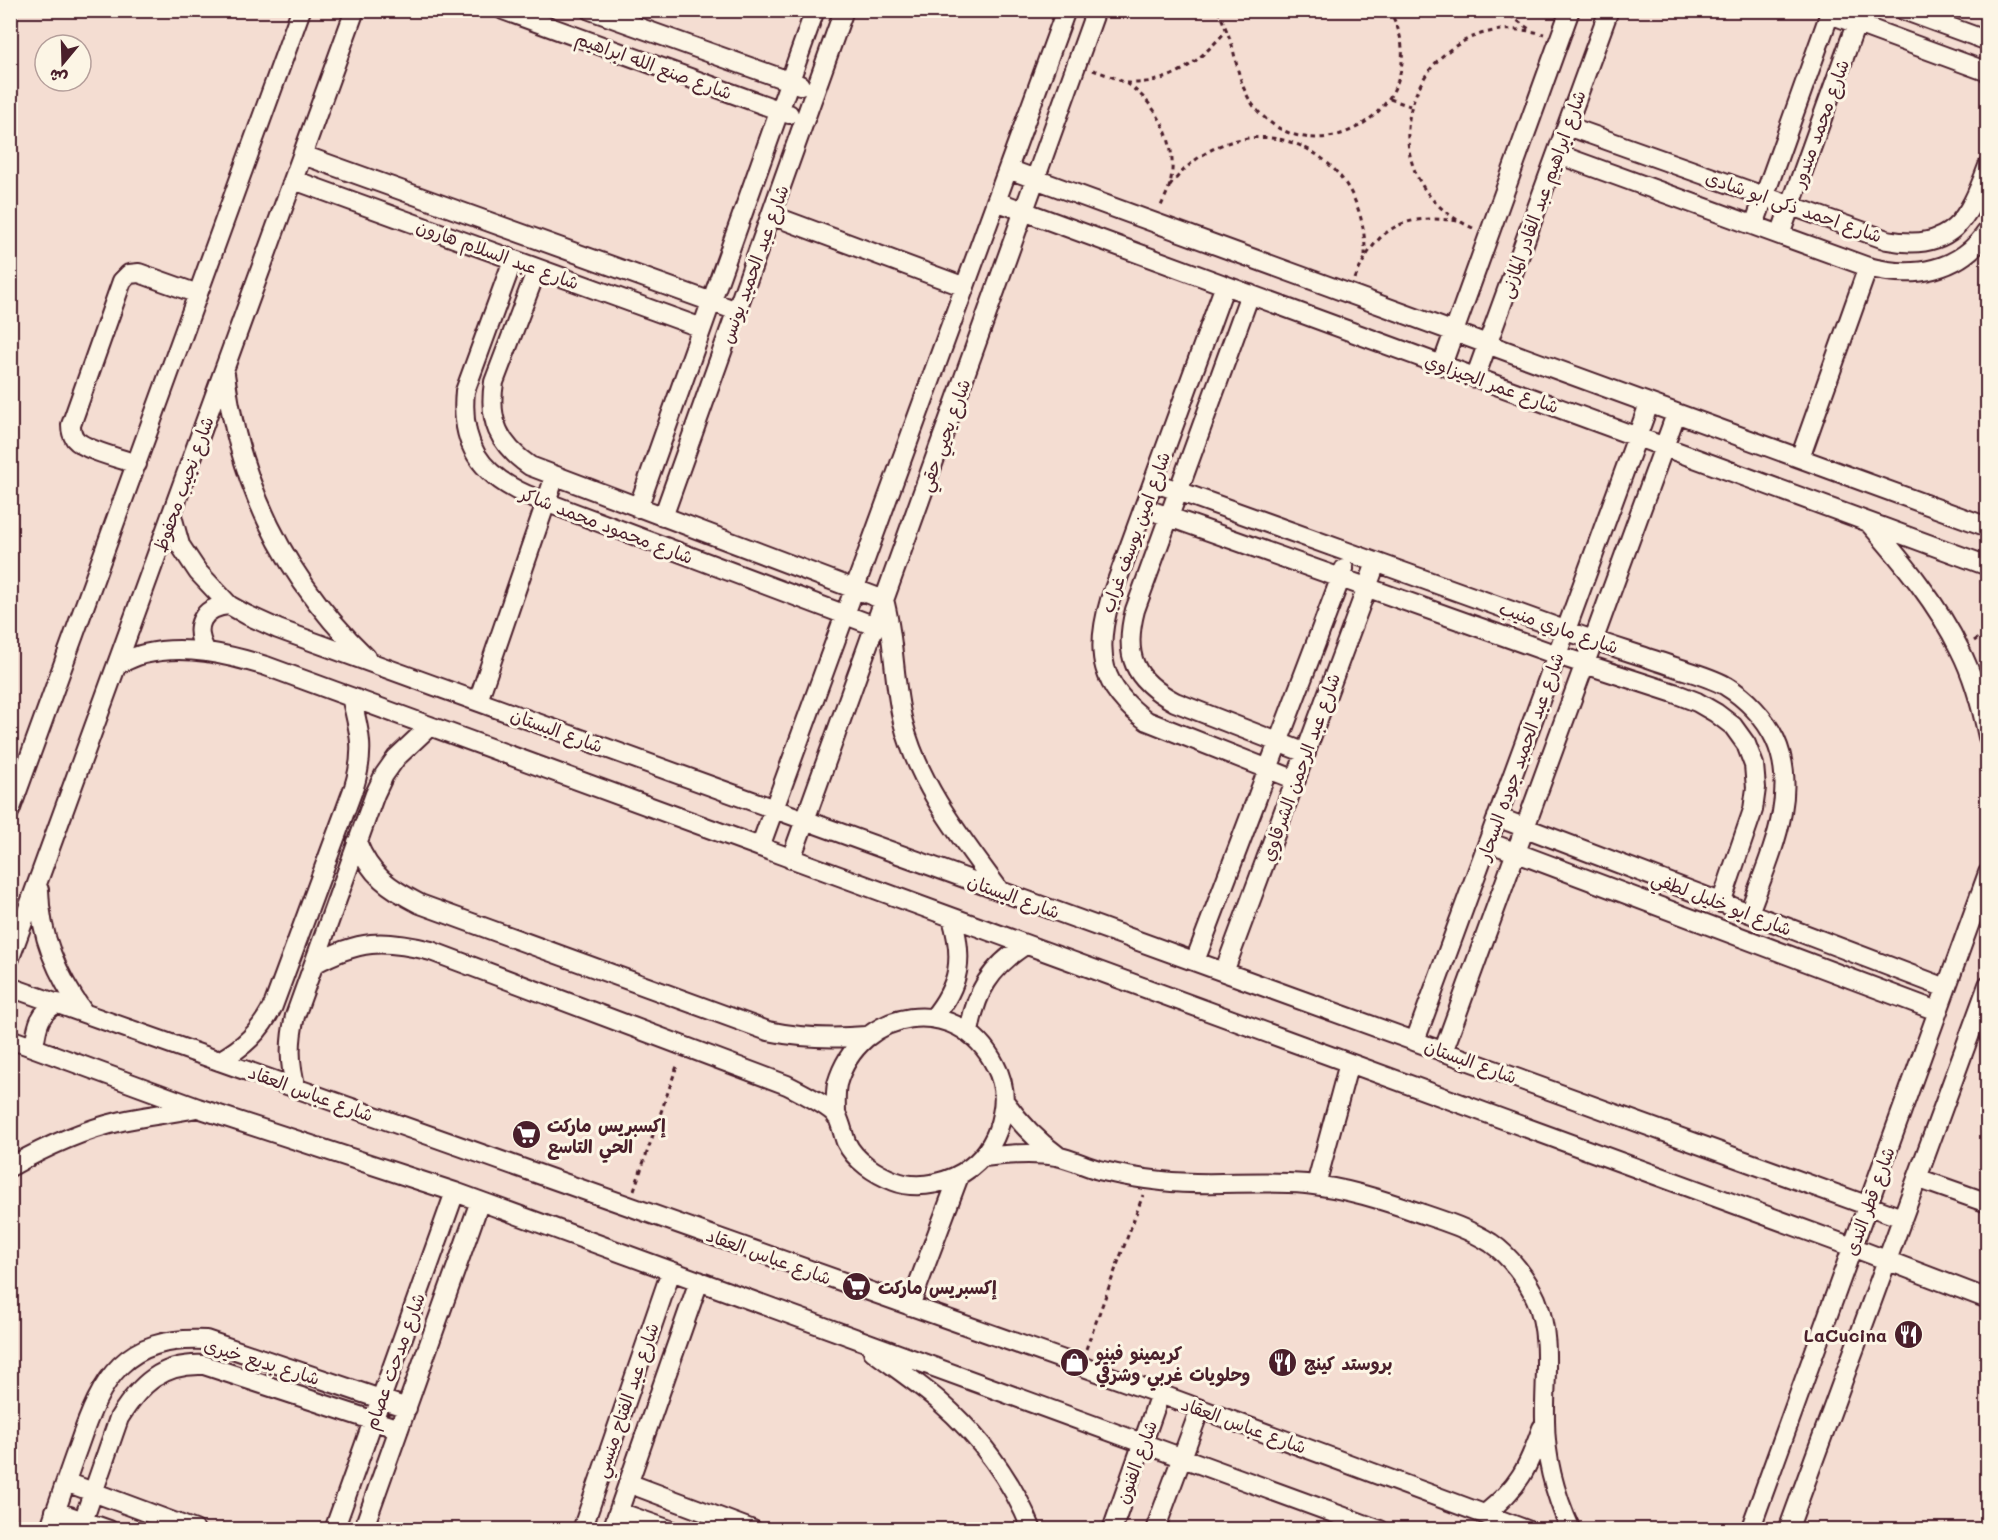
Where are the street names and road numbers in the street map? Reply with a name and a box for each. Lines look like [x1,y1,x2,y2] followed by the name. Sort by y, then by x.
[571,26,735,107] street label: شارع صنع الله ابراهيم
[1785,56,1855,192] street label: شارع محمد مندور
[1493,87,1594,302] street label: شارع ابراهيم عبد القادر المازنى
[1702,165,1885,248] street label: شارع احمد ذكى ابو شادى
[714,181,795,347] street label: شارع عبد الحميد يونس
[412,213,583,297] street label: شارع عبد السلام هارون
[1421,348,1562,420] street label: شارع عمر الجيزاوي
[913,375,980,496] street label: شارع يحيي حقي
[147,413,220,555] street label: شارع نجيب محفوظ
[1095,448,1176,616] street label: شارع امين يوسف غراب
[515,480,697,570] street label: شارع محمود محمد شاكر
[1495,595,1622,661] street label: شارع ماري منيب
[1471,649,1570,865] street label: شارع عبد الحميد جوده السحار
[1255,670,1347,865] street label: شارع عبد الرحمن الشرقاوي
[507,702,606,759] street label: شارع البستان
[1647,865,1795,945] street label: شارع ابو خليل لطفي
[964,868,1063,925] street label: شارع البستان
[1421,1033,1520,1090] street label: شارع البستان
[245,1059,377,1128] street label: شارع عباس العقاد
[1838,1143,1901,1259] street label: شارع قطر الندى
[703,1222,835,1291] street label: شارع عباس العقاد
[358,1289,433,1434] street label: شارع مدحت عصام
[588,1319,668,1482] street label: شارع عبد الفتاح منسي
[201,1332,323,1392] street label: شارع بديع خيرى
[1178,1391,1310,1460] street label: شارع عباس العقاد
[1110,1417,1163,1507] street label: شارع الفنون

